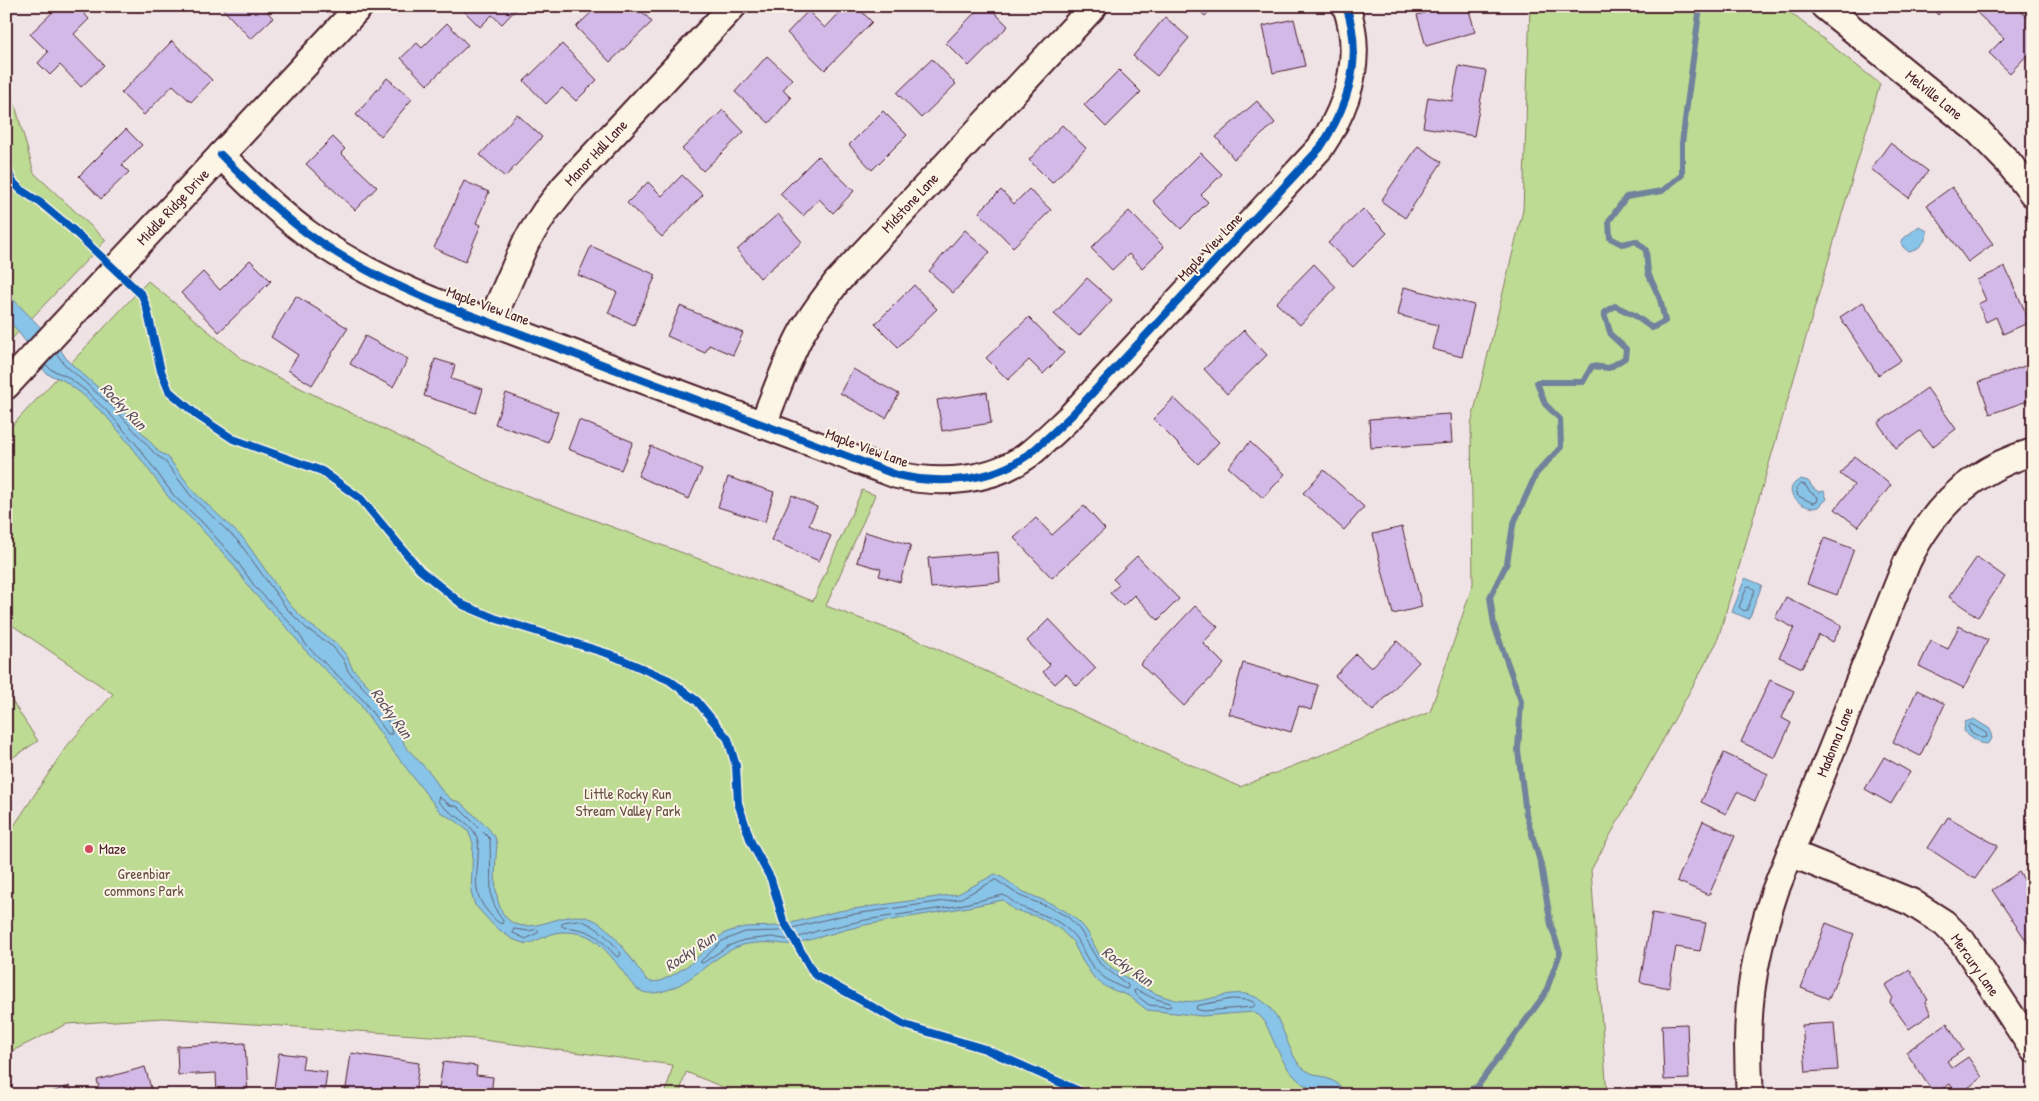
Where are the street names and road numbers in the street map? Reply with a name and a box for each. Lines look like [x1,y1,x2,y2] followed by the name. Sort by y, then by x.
[1901,65,1967,124] street label: Melville Lane
[559,115,632,190] street label: Manor Hall Lane
[132,164,214,250] street label: Middle Ridge Drive
[876,168,943,237] street label: Midstone Lane
[1172,208,1247,286] street label: Maple View Lane
[444,281,533,330] street label: Maple View Lane
[823,423,912,472] street label: Maple View Lane
[1811,704,1858,780] street label: Madonna Lane
[1946,929,2005,1000] street label: Mercury Lane

